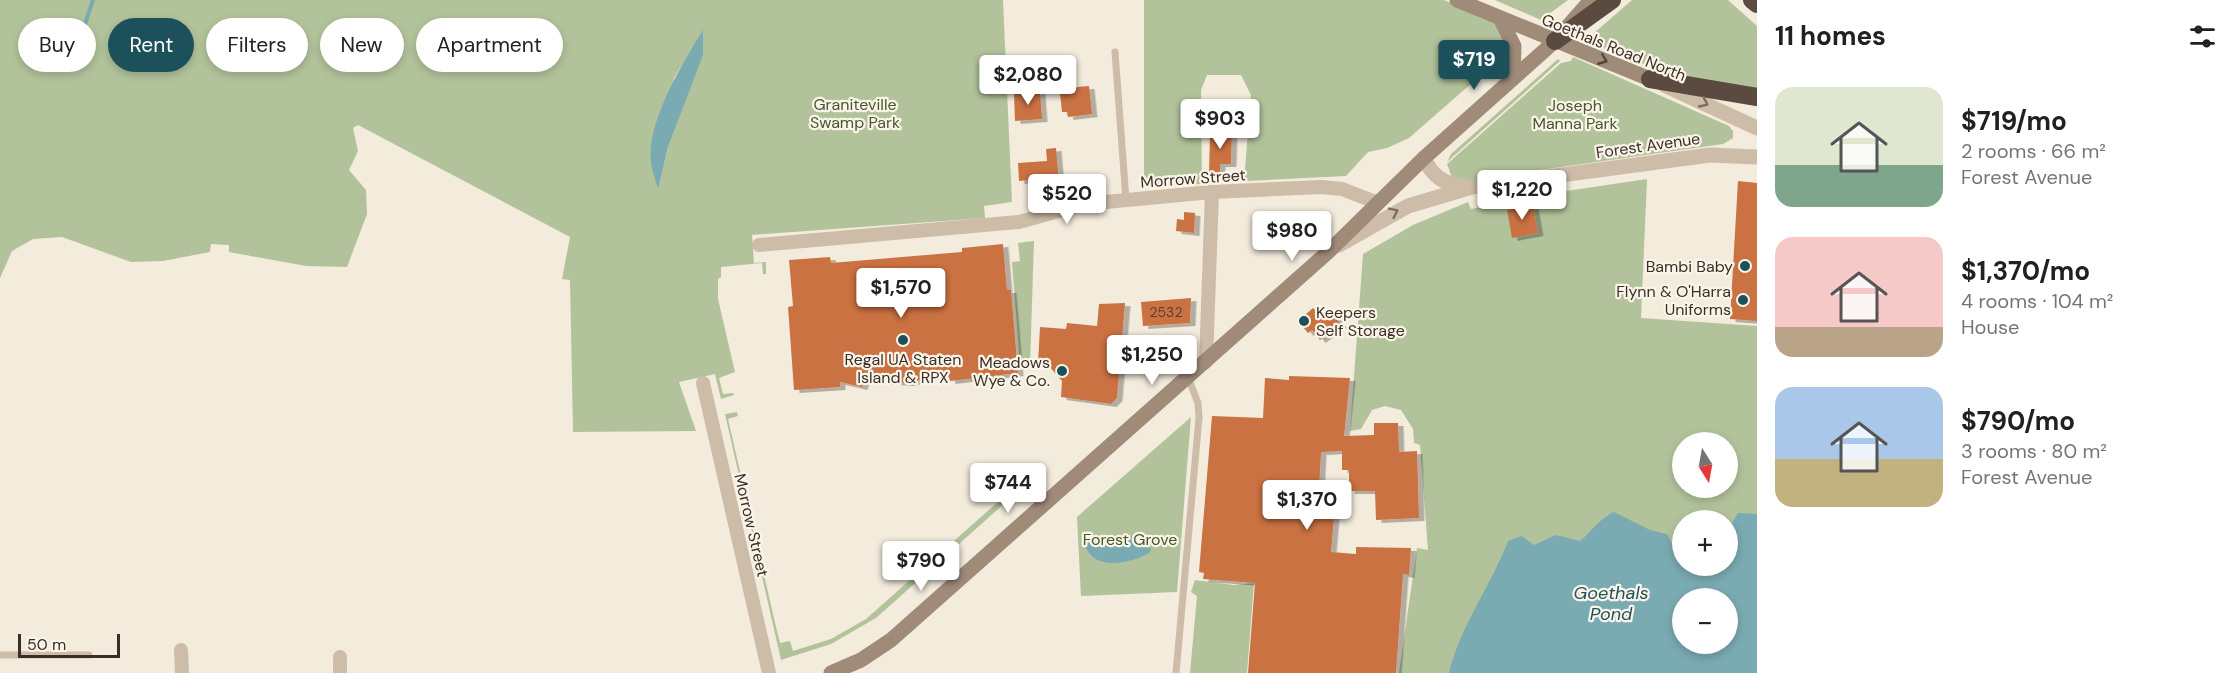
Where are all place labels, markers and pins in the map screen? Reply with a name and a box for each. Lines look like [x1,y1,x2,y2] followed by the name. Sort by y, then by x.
[1438,40,1510,91] pin: $719
[979,55,1077,106] pin: $2,080
[1184,99,1256,150] pin: $903
[1473,170,1571,221] pin: $1,220
[1031,174,1103,225] pin: $520
[1256,211,1328,262] pin: $980
[1646,256,1733,277] place label: Bambi Baby
[1738,259,1752,273] marker: Bambi Baby
[852,268,950,319] pin: $1,570
[1616,281,1731,320] place label: Flynn & O'Harra Uniforms
[1736,293,1750,307] marker: Flynn & O'Harra Uniforms
[1316,302,1405,341] place label: Keepers Self Storage
[1297,314,1311,328] marker: Keepers Self Storage
[896,333,910,347] marker: Regal UA Staten Island & RPX
[1103,335,1201,386] pin: $1,250
[845,349,961,388] place label: Regal UA Staten Island & RPX
[973,352,1050,391] place label: Meadows Wye & Co.
[1055,364,1069,378] marker: Meadows Wye & Co.
[972,463,1044,514] pin: $744
[1258,480,1356,531] pin: $1,370
[885,541,957,592] pin: $790

